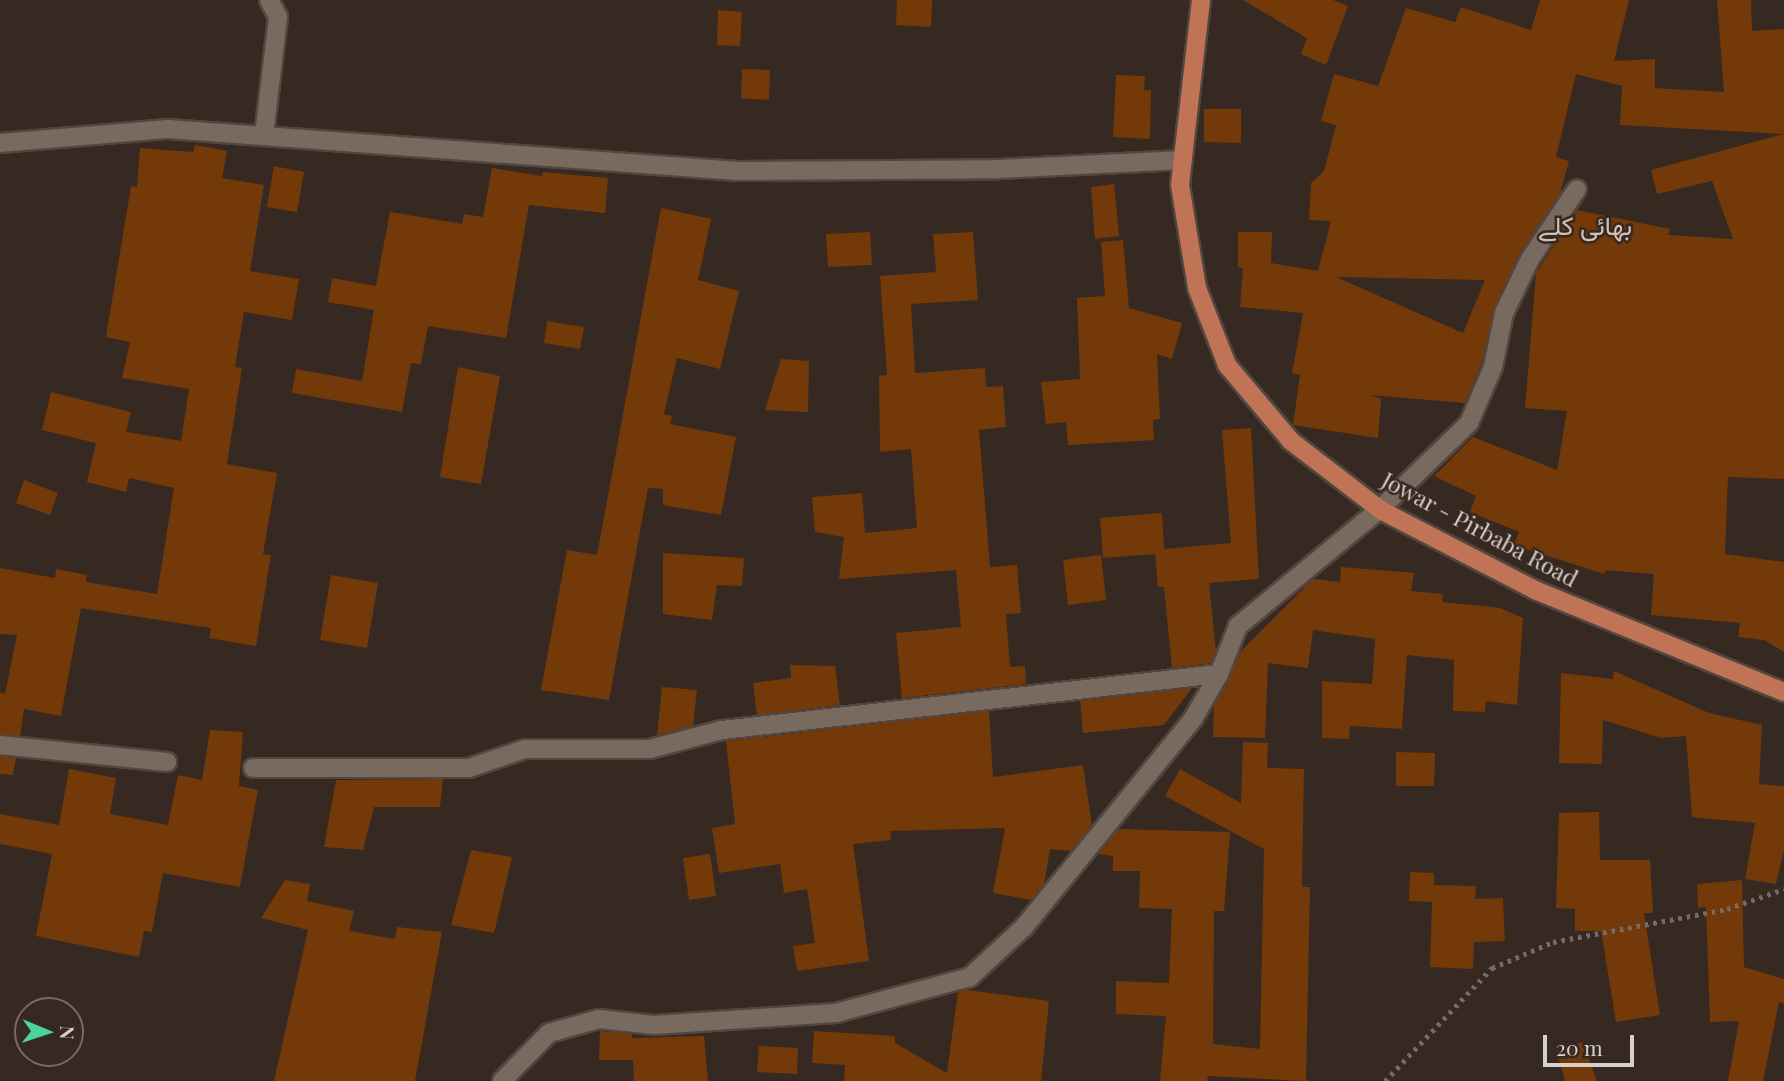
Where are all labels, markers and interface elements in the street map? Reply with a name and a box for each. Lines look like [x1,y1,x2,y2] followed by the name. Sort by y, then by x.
[1538,209,1632,241] district label: بھائی كلے
[1377,466,1583,592] street label: Jowar - Pirbaba Road
[14,997,84,1067] north arrow
[1546,1021,1637,1066] scale bar
[55,1025,81,1040] text: N
[1556,1033,1603,1061] text: 20 m

